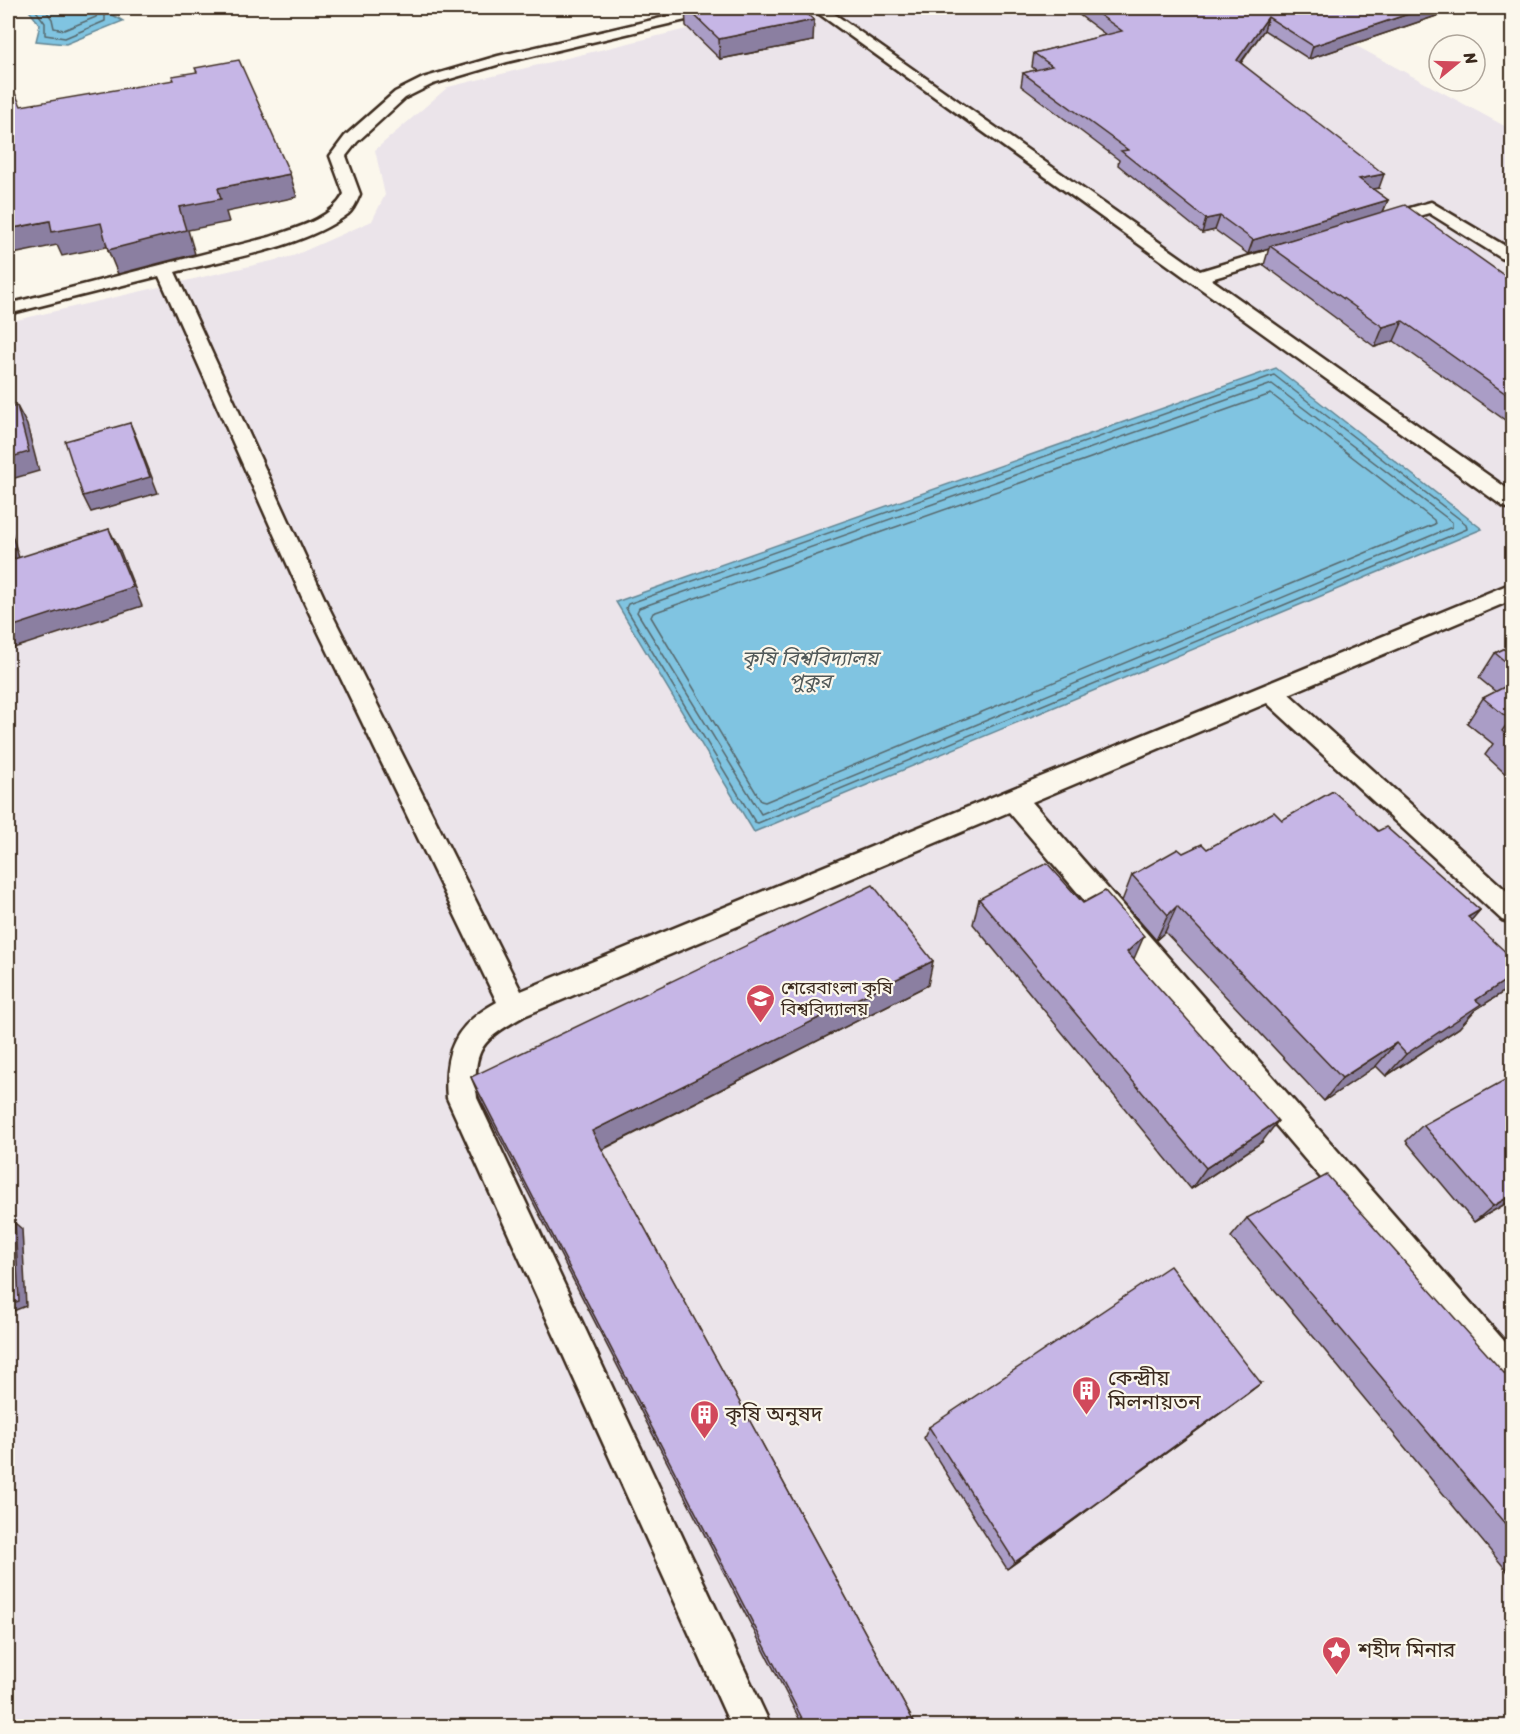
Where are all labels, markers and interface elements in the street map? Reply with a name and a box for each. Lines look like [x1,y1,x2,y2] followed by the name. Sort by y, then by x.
[1427,33,1487,93] north arrow
[1455,47,1487,69] text: N
[742,641,882,699] water label: কৃষি বিশ্ববিদ্যালয় পুকুর
[780,972,894,1025] place label: শেরেবাংলা কৃষি বিশ্ববিদ্যালয়
[744,982,776,1024] school or university icon: শেরেবাংলা কৃষি বিশ্ববিদ্যালয়
[1107,1359,1201,1421] place label: কেন্দ্রীয় মিলনায়তন
[1071,1374,1103,1416] building icon: কেন্দ্রীয় মিলনায়তন
[724,1395,823,1433] place label: কৃষি অনুষদ
[688,1398,720,1440] building icon: কৃষি অনুষদ
[1357,1631,1456,1669] place label: শহীদ মিনার
[1321,1634,1353,1676] place icon: শহীদ মিনার

